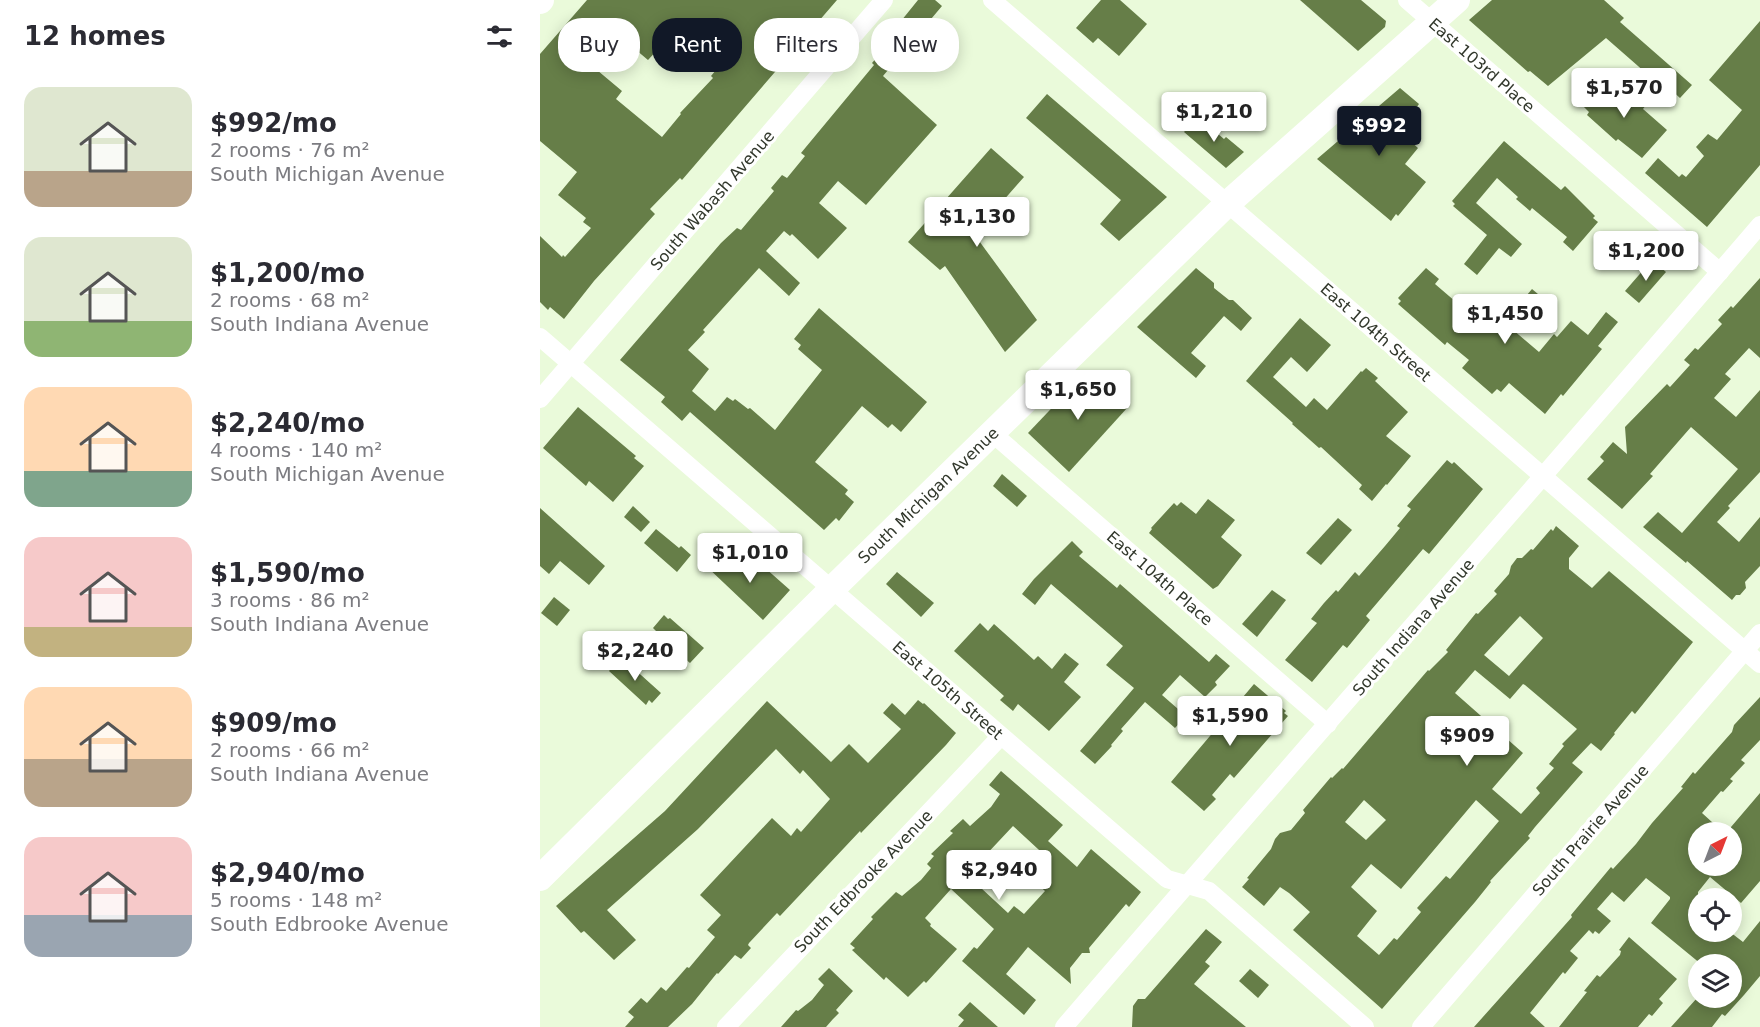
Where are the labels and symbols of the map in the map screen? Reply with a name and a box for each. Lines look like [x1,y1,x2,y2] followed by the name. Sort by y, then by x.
[1425,14,1539,117] street label: East 103rd Place
[1575,68,1673,119] pin: $1,570
[1165,92,1263,143] pin: $1,210
[1343,106,1415,157] pin: $992
[646,126,778,274] street label: South Wabash Avenue
[928,197,1026,248] pin: $1,130
[1597,231,1695,282] pin: $1,200
[1317,279,1435,386] street label: East 104th Street
[1456,294,1554,345] pin: $1,450
[1029,370,1127,421] pin: $1,650
[854,423,1003,567] street label: South Michigan Avenue
[1103,527,1217,630] street label: East 104th Place
[701,533,799,584] pin: $1,010
[1349,555,1478,700] street label: South Indiana Avenue
[586,631,684,682] pin: $2,240
[889,637,1007,744] street label: East 105th Street
[1181,696,1279,747] pin: $1,590
[1431,716,1503,767] pin: $909
[1528,761,1652,900] street label: South Prairie Avenue
[790,806,936,957] street label: South Edbrooke Avenue
[1688,822,1742,876] north arrow
[950,850,1048,901] pin: $2,940

